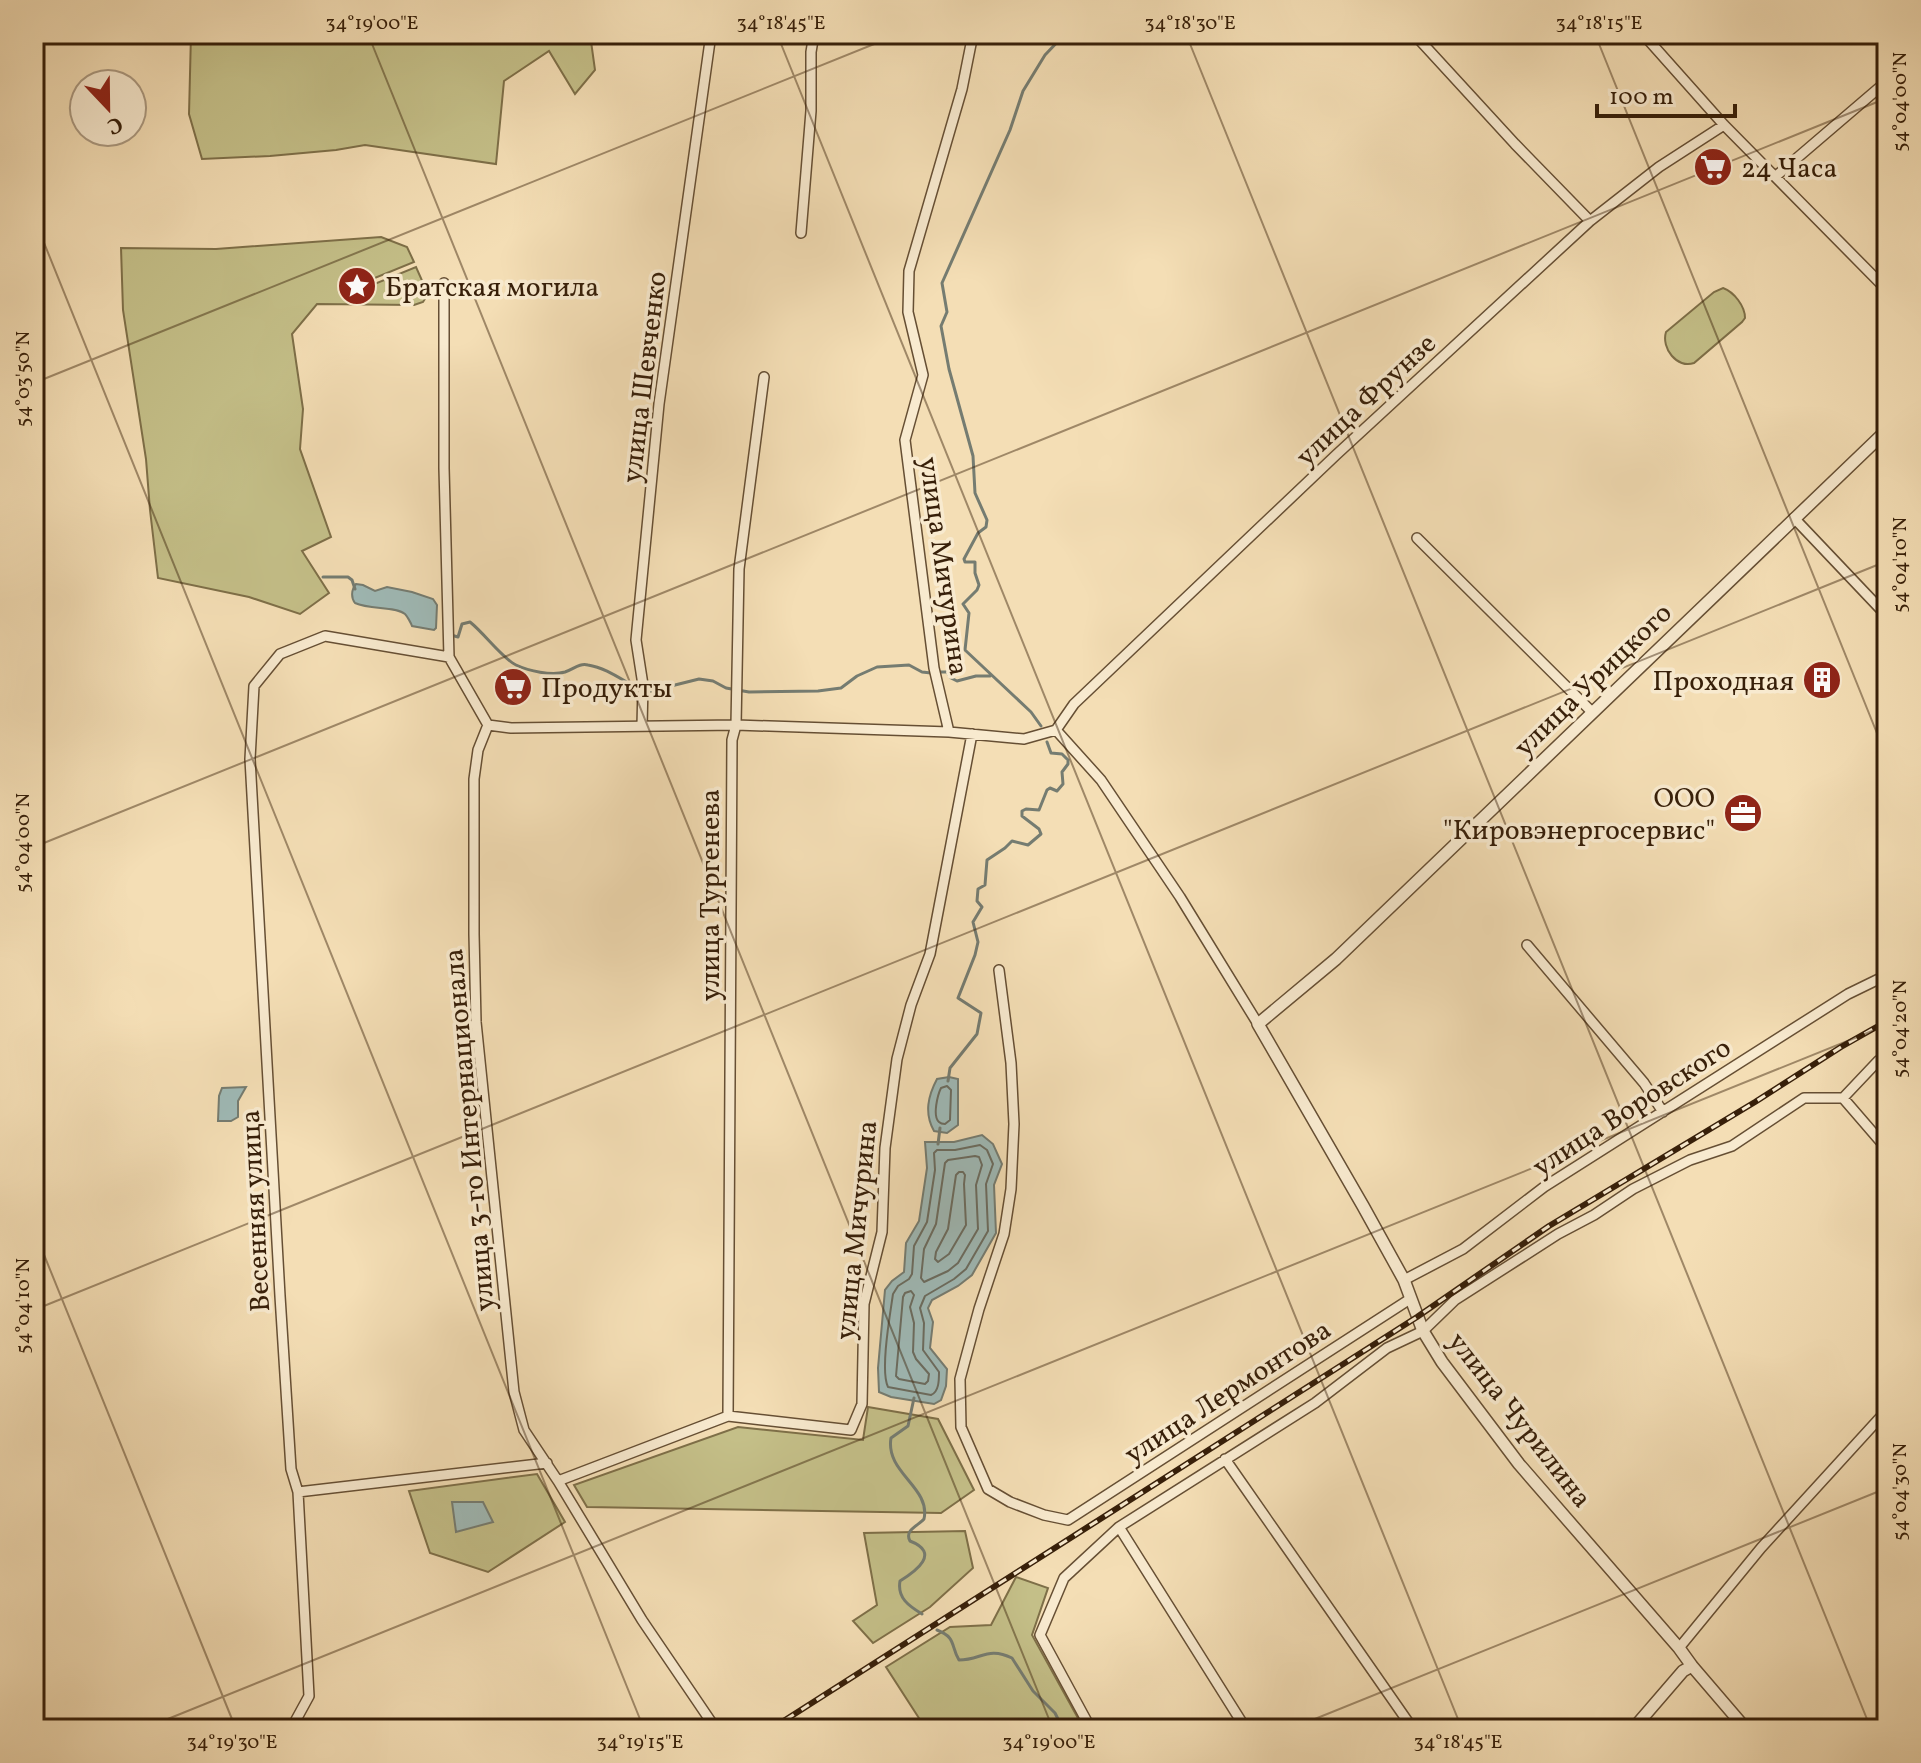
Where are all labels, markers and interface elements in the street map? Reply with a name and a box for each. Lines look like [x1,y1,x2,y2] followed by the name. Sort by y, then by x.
[325,10,419,38] text: 34°19'00"E
[736,10,826,38] text: 34°18'45"E
[1144,10,1236,38] text: 34°18'30"E
[1555,10,1643,38] text: 34°18'15"E
[1887,52,1915,152] text: 54°04'00"N
[68,68,148,148] north arrow
[1597,68,1735,118] scale bar
[1609,81,1674,115] text: 100 m
[102,107,127,141] text: С
[1692,146,1734,188] supermarket icon: 24 Часа
[1741,150,1838,189] place label: 24 Часа
[336,265,378,307] place icon: Братская могила
[385,269,599,308] place label: Братская могила
[613,269,678,486] street label: улица Шевченко
[1288,325,1446,476] street label: улица Фрунзе
[10,331,38,427] text: 54°03'50"N
[908,454,977,678] street label: улица Мичурина
[1887,517,1915,613] text: 54°04'10"N
[1506,595,1682,767] street label: улица Урицкого
[1801,659,1843,701] building icon: Проходная
[1652,663,1794,702] place label: Проходная
[492,666,534,708] supermarket icon: Продукты
[541,670,672,709] place label: Продукты
[1443,780,1715,851] place label: ООО "Кировэнергосервис"
[692,789,731,1001] street label: улица Тургенева
[1722,792,1764,834] office icon: ООО "Кировэнергосервис"
[10,793,38,893] text: 54°04'00"N
[435,947,506,1313] street label: улица 3-го Интернационала
[1887,980,1915,1078] text: 54°04'20"N
[1525,1029,1739,1187] street label: улица Воровского
[232,1109,281,1313] street label: Весенняя улица
[827,1118,888,1342] street label: улица Мичурина
[10,1258,38,1354] text: 54°04'10"N
[1117,1312,1339,1475] street label: улица Лермонтова
[1438,1324,1600,1517] street label: улица Чурилина
[1887,1443,1915,1541] text: 54°04'30"N
[186,1729,278,1757] text: 34°19'30"E
[596,1729,684,1757] text: 34°19'15"E
[1002,1729,1096,1757] text: 34°19'00"E
[1413,1729,1503,1757] text: 34°18'45"E

